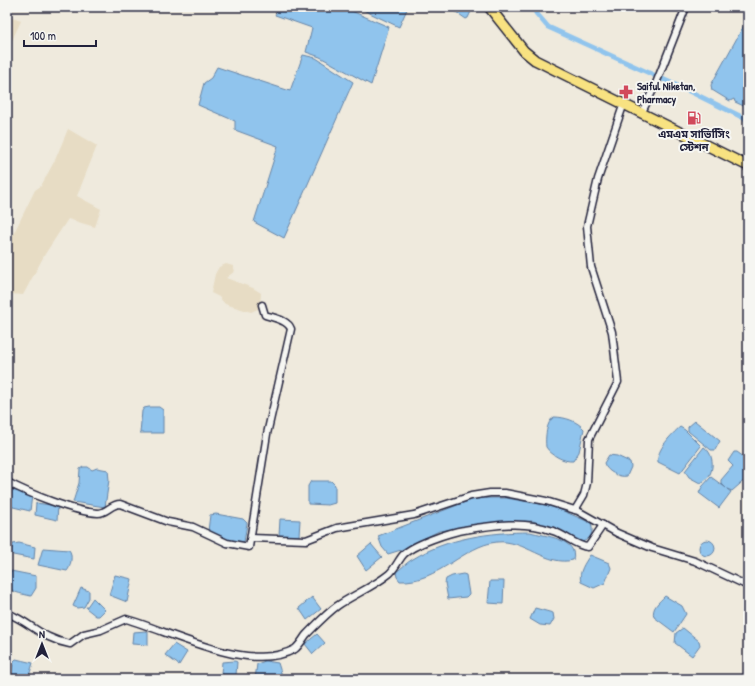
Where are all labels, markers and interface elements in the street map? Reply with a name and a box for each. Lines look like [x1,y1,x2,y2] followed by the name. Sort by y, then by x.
[24,22,96,48] scale bar
[30,27,56,44] text: 100 m
[637,79,695,107] place label: Saiful Niketan, Pharmacy
[618,84,634,100] pharmacy icon: Saiful Niketan, Pharmacy
[686,110,702,126] fuel station icon: এমএম সাভ‌িসি‌িং স্ট‌েশন
[658,127,730,154] place label: এমএম সাভ‌িসি‌িং স্ট‌েশন
[22,624,62,664] north arrow
[39,627,45,641] text: N

